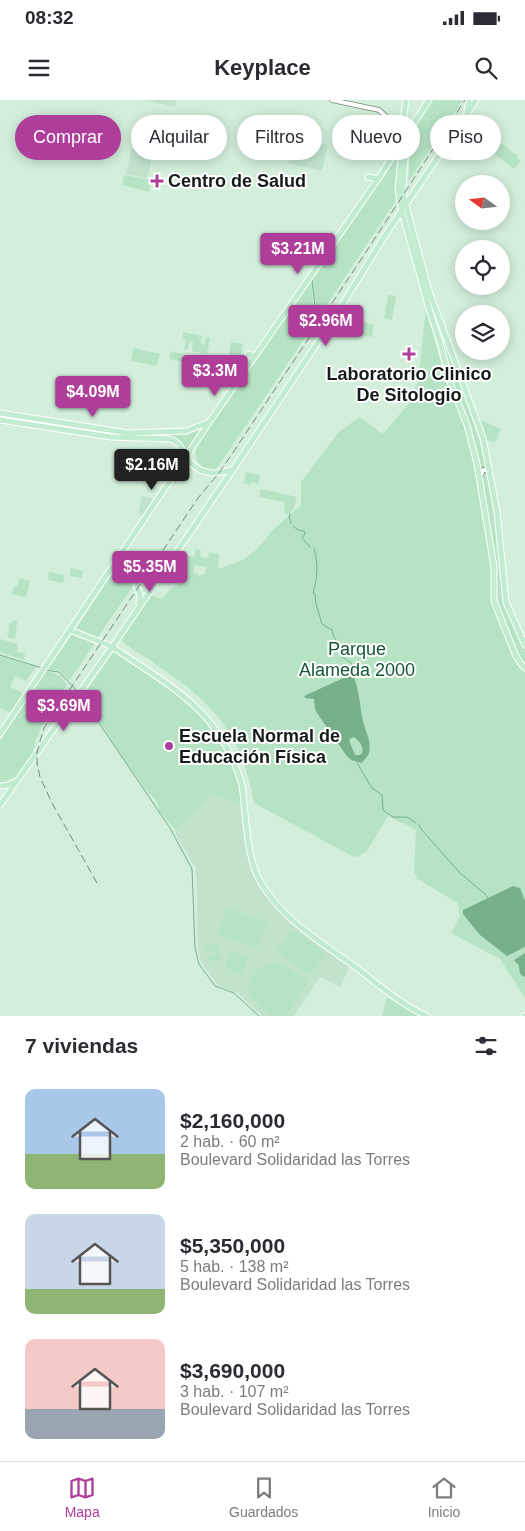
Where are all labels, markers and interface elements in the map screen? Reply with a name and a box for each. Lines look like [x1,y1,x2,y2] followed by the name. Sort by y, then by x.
[25,7,74,28] text: 08:32
[25,54,53,82] icon: menu
[472,54,500,82] icon: search
[214,55,311,80] text: Keyplace
[15,115,121,160] chip: Comprar
[131,115,227,160] chip: Alquilar
[237,115,322,160] chip: Filtros
[332,115,420,160] chip: Nuevo
[430,115,501,160] chip: Piso
[168,171,306,191] place label: Centro de Salud
[150,174,164,188] marker: Centro de Salud
[455,175,510,230] north arrow
[455,175,510,360] map controls
[257,232,339,275] pin: $3.21M
[271,240,325,257] text: $3.21M
[455,240,510,295] button: locate
[285,304,367,347] pin: $2.96M
[455,305,510,360] button: layers
[299,312,353,329] text: $2.96M
[402,347,416,361] marker: Laboratorio Clinico De Sitologio
[180,354,250,397] pin: $3.3M
[193,362,237,379] text: $3.3M
[326,364,492,405] place label: Laboratorio Clinico De Sitologio
[52,376,134,418] pin: $4.09M
[66,383,120,400] text: $4.09M
[111,448,193,491] pin: $2.16M
[125,456,179,473] text: $2.16M
[109,550,191,593] pin: $5.35M
[123,558,177,575] text: $5.35M
[299,639,415,680] park label: Parque Alameda 2000
[23,690,105,732] pin: $3.69M
[37,697,91,714] text: $3.69M
[179,726,340,767] place label: Escuela Normal de Educación Física
[163,740,175,752] marker: Escuela Normal de Educación Física
[472,1032,500,1060] icon: filters
[25,1034,138,1057] text: 7 viviendas
[65,1109,125,1169] icon: home
[180,1109,285,1132] text: $2,160,000
[180,1133,280,1150] text: 2 hab. · 60 m²
[180,1151,410,1168] text: Boulevard Solidaridad las Torres
[65,1234,125,1294] icon: home
[180,1234,285,1257] text: $5,350,000
[180,1258,289,1275] text: 5 hab. · 138 m²
[180,1276,410,1293] text: Boulevard Solidaridad las Torres
[65,1359,125,1419] icon: home
[180,1359,285,1382] text: $3,690,000
[180,1383,289,1400] text: 3 hab. · 107 m²
[180,1401,410,1418] text: Boulevard Solidaridad las Torres
[65,1474,100,1520] tab: Mapa
[229,1474,298,1520] tab: Guardados
[428,1474,460,1520] tab: Inicio

